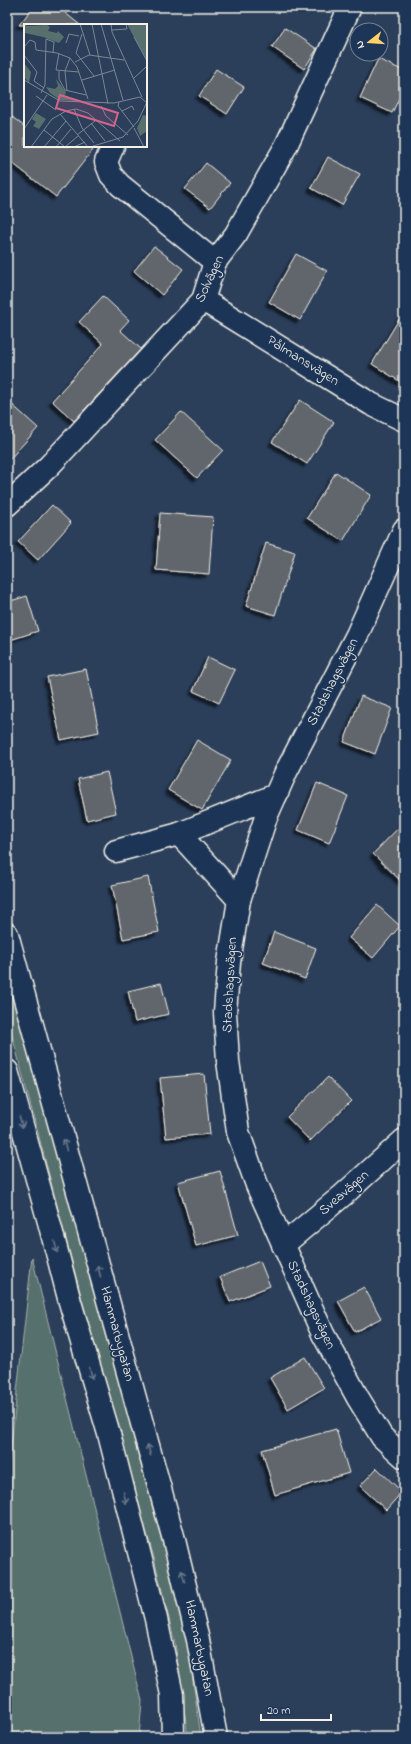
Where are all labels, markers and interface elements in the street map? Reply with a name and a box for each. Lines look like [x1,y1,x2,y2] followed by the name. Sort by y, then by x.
[349,22,389,62] north arrow
[24,24,147,147] inset map
[352,39,369,51] text: N
[190,252,231,307] street label: Solvägen
[262,330,343,392] street label: Pålmansvägen
[302,634,365,730] street label: Stadshagsvägen
[217,936,244,1033] street label: Stadshagsvägen
[18,1115,25,1128] one-way arrow
[61,1139,68,1152] one-way arrow
[314,1165,374,1222] street label: Sveavägen
[53,1241,60,1254] one-way arrow
[280,1257,341,1353] street label: Stadshagsvägen
[95,1264,103,1277] one-way arrow
[93,1284,140,1384] street label: Hammarbygatan
[88,1366,95,1379] one-way arrow
[145,1444,152,1457] one-way arrow
[122,1491,130,1504] one-way arrow
[178,1569,186,1582] one-way arrow
[178,1598,219,1698] street label: Hammarbygatan
[261,1696,331,1722] scale bar
[267,1702,290,1720] text: 20 m

